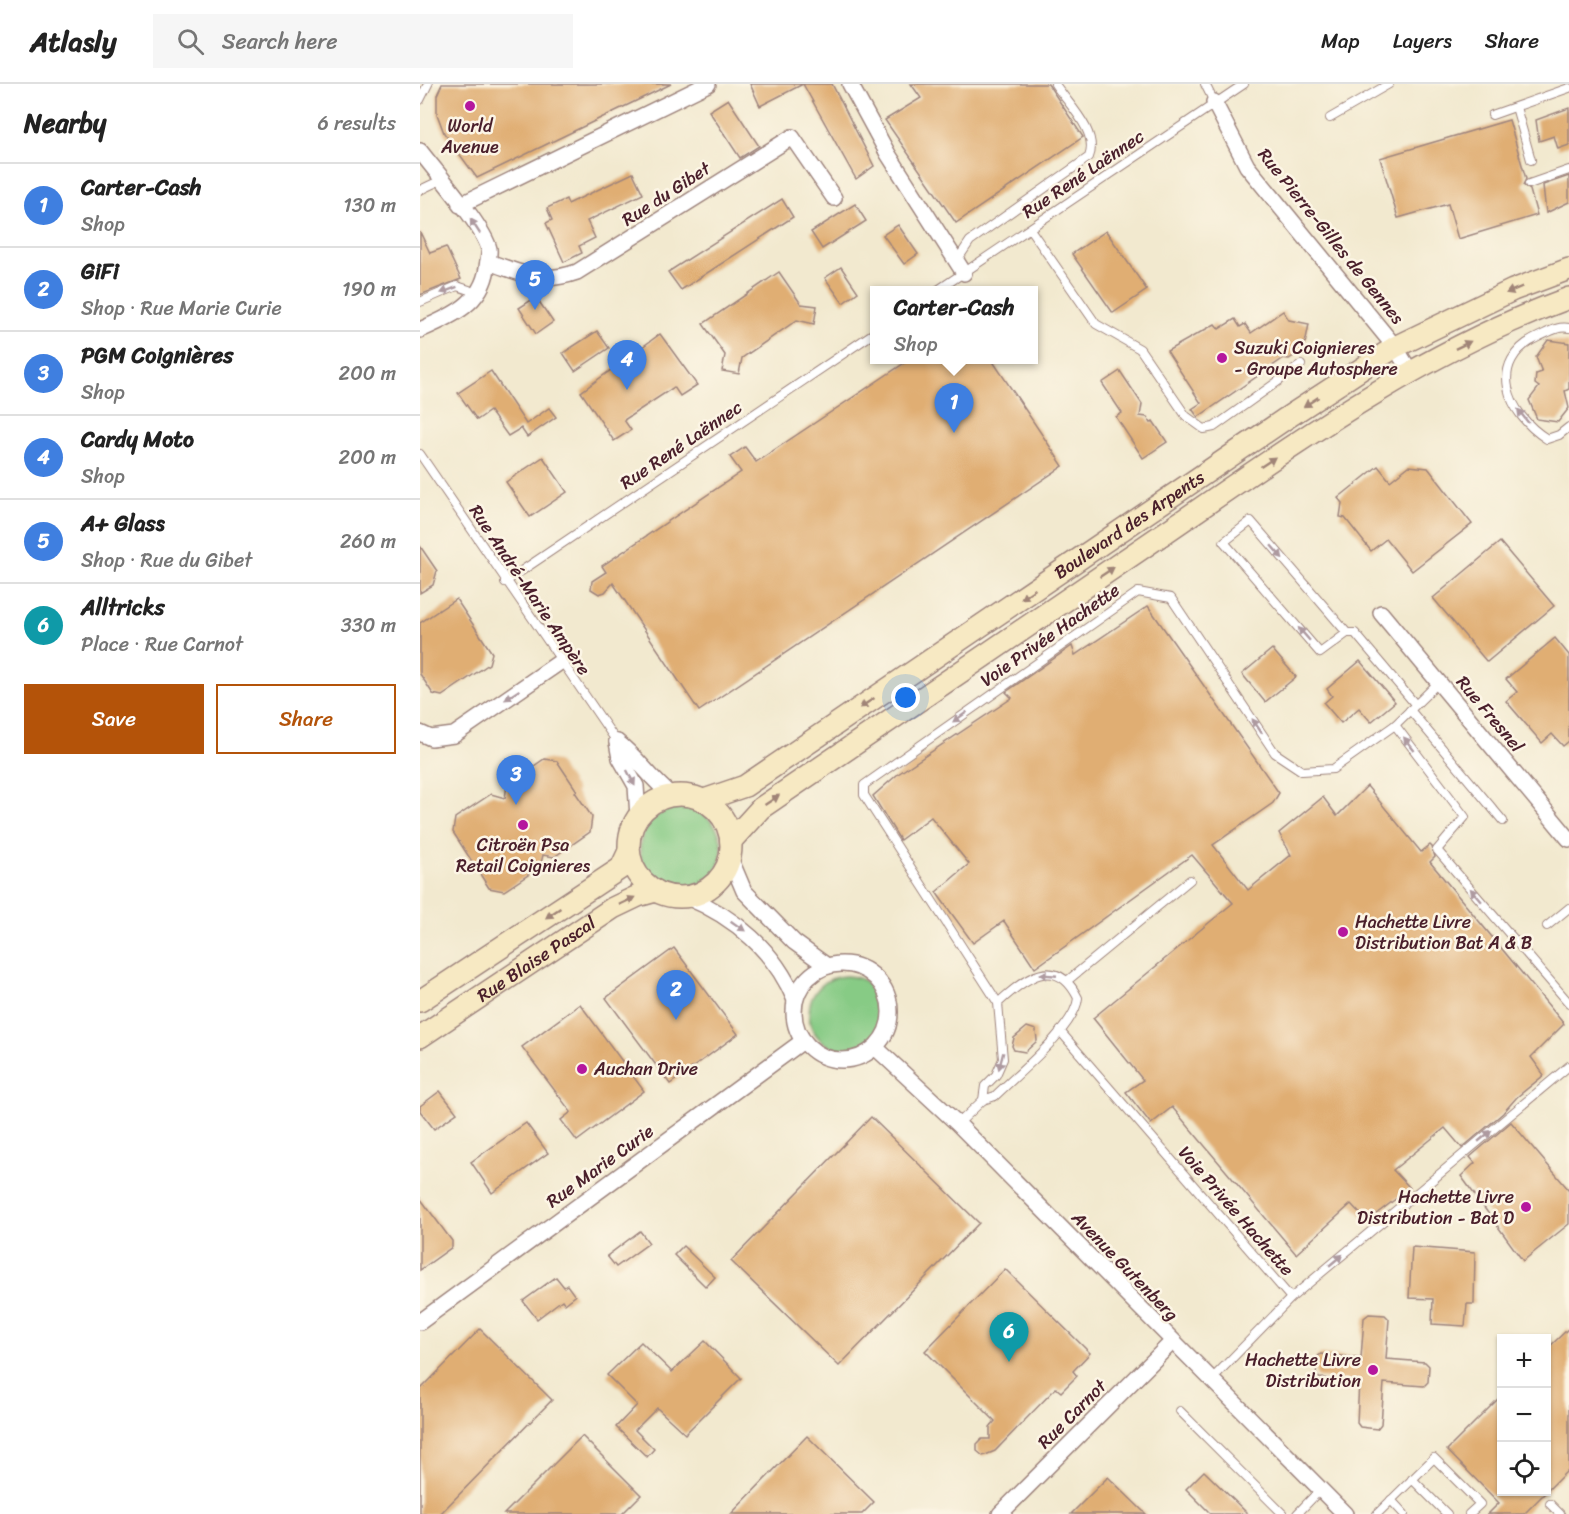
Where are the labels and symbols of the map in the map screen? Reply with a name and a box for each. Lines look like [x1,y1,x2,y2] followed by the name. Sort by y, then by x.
[463,99,477,113] marker: World Avenue
[440,110,499,163] place label: World Avenue
[1015,121,1151,227] street label: Rue René Laënnec
[1249,141,1413,332] street label: Rue Pierre-Gilles de Gennes
[615,153,718,235] street label: Rue du Gibet
[470,218,481,234] one-way arrow
[516,260,554,310] pin: 5
[1505,285,1523,295] one-way arrow
[440,286,458,295] one-way arrow
[1234,332,1398,385] place label: Suzuki Coignieres - Groupe Autosphere
[608,340,646,390] pin: 4
[1454,341,1471,350] one-way arrow
[1215,351,1229,365] marker: Suzuki Coignieres - Groupe Autosphere
[934,384,974,433] pin: 1
[613,392,749,498] street label: Rue René Laënnec
[1303,396,1319,407] one-way arrow
[1518,409,1530,424] one-way arrow
[1259,456,1275,468] one-way arrow
[1047,461,1212,588] street label: Boulevard des Arpents
[461,498,599,682] street label: Rue André-Marie Ampère
[1270,544,1283,559] one-way arrow
[1098,566,1114,578] one-way arrow
[973,575,1127,695] street label: Voie Privée Hachette
[1020,588,1036,599] one-way arrow
[1297,626,1310,642] one-way arrow
[1448,668,1533,760] street label: Rue Fresnel
[891,683,920,712] your location
[504,689,520,701] one-way arrow
[859,697,875,708] one-way arrow
[952,711,968,723] one-way arrow
[1251,718,1263,734] one-way arrow
[1403,736,1415,751] one-way arrow
[496,756,536,805] pin: 3
[626,770,636,787] one-way arrow
[764,794,780,806] one-way arrow
[516,818,530,832] marker: Citroën Psa Retail Coignieres
[456,829,591,882] place label: Citroën Psa Retail Coignieres
[1470,888,1483,903] one-way arrow
[618,896,635,905] one-way arrow
[1355,906,1532,959] place label: Hachette Livre Distribution Bat A & B
[470,907,603,1011] street label: Rue Blaise Pascal
[545,907,561,918] one-way arrow
[730,919,745,931] one-way arrow
[1336,925,1350,939] marker: Hachette Livre Distribution Bat A & B
[656,970,696,1020] pin: 2
[1038,970,1057,980] one-way arrow
[995,1052,1005,1070] one-way arrow
[593,1053,698,1085] place label: Auchan Drive
[575,1062,589,1076] marker: Auchan Drive
[539,1116,661,1216] street label: Rue Marie Curie
[1477,1129,1493,1142] one-way arrow
[1170,1138,1302,1284] street label: Voie Privée Hachette
[1357,1181,1514,1234] place label: Hachette Livre Distribution - Bat D
[1519,1200,1533,1214] marker: Hachette Livre Distribution - Bat D
[1063,1202,1187,1329] street label: Avenue Gutenberg
[1328,1254,1344,1267] one-way arrow
[990,1312,1028,1362] pin: 6
[1245,1344,1361,1397] place label: Hachette Livre Distribution
[1366,1363,1380,1377] marker: Hachette Livre Distribution
[1029,1371,1115,1457] street label: Rue Carnot

